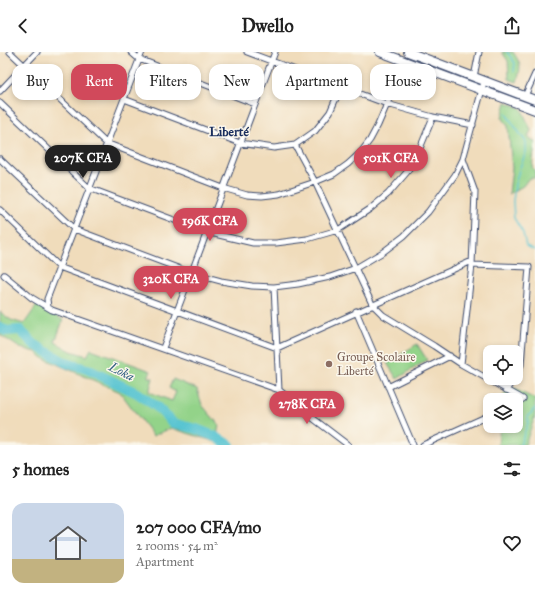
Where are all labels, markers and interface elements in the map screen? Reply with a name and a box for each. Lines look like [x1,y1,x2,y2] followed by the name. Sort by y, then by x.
[12,15,34,37] icon: back
[241,15,294,37] text: Dwello
[501,15,523,37] icon: share
[12,64,63,100] chip: Buy
[71,64,127,100] chip: Rent
[135,64,201,100] chip: Filters
[209,64,264,100] chip: New
[272,64,362,100] chip: Apartment
[370,64,436,100] chip: House
[209,124,249,140] district label: Liberté
[42,145,124,179] pin: 207K CFA
[350,145,432,179] pin: 501K CFA
[54,150,112,166] text: 207K CFA
[363,150,419,166] text: 501K CFA
[169,208,251,242] pin: 196K CFA
[182,213,238,229] text: 196K CFA
[130,266,212,300] pin: 320K CFA
[143,271,199,287] text: 320K CFA
[483,345,523,433] map controls
[483,345,523,385] button: locate
[337,350,415,378] place label: Groupe Scolaire Liberté
[105,359,137,385] water label: Loka
[324,359,334,369] marker: Groupe Scolaire Liberté
[266,391,348,425] pin: 278K CFA
[483,393,523,433] button: layers
[278,396,336,412] text: 278K CFA
[501,458,523,480] icon: filters
[12,459,69,480] text: 5 homes
[136,517,261,538] text: 207 000 CFA/mo
[44,519,92,567] icon: home
[501,532,523,554] icon: heart
[136,538,218,554] text: 2 rooms · 54 m²
[136,554,194,570] text: Apartment

